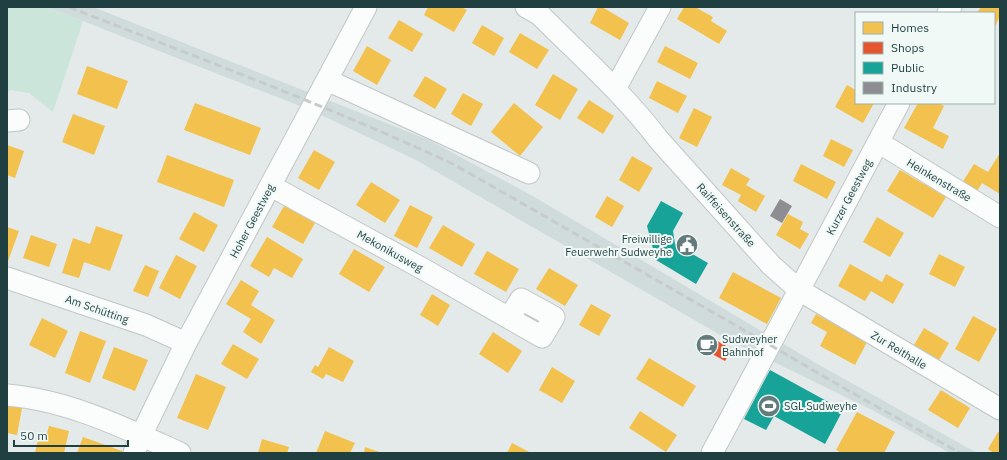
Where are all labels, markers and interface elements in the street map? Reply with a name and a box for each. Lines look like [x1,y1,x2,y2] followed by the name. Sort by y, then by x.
[855,12,995,104] legend
[891,20,929,35] text: Homes
[891,40,924,55] text: Shops
[891,60,924,75] text: Public
[891,80,937,95] text: Industry
[904,155,974,205] street label: Heinkenstraße
[823,156,875,237] street label: Kurzer Geestweg
[694,180,758,250] street label: Raiffeisenstraße
[227,181,278,260] street label: Hoher Geestweg
[355,227,426,275] street label: Mekonikusweg
[565,232,672,259] place label: Freiwillige Feuerwehr Sudweyhe
[674,232,700,258] public building icon: Freiwillige Feuerwehr Sudweyhe
[63,292,131,326] street label: Am Schütting
[868,328,930,372] street label: Zur Reithalle
[694,332,720,358] cafe icon: Sudweyher Bahnhof
[722,332,777,359] place label: Sudweyher Bahnhof
[756,393,782,419] sports icon: SGL Sudweyhe
[784,399,857,413] place label: SGL Sudweyhe
[14,422,128,448] scale bar
[20,428,48,443] text: 50 m

